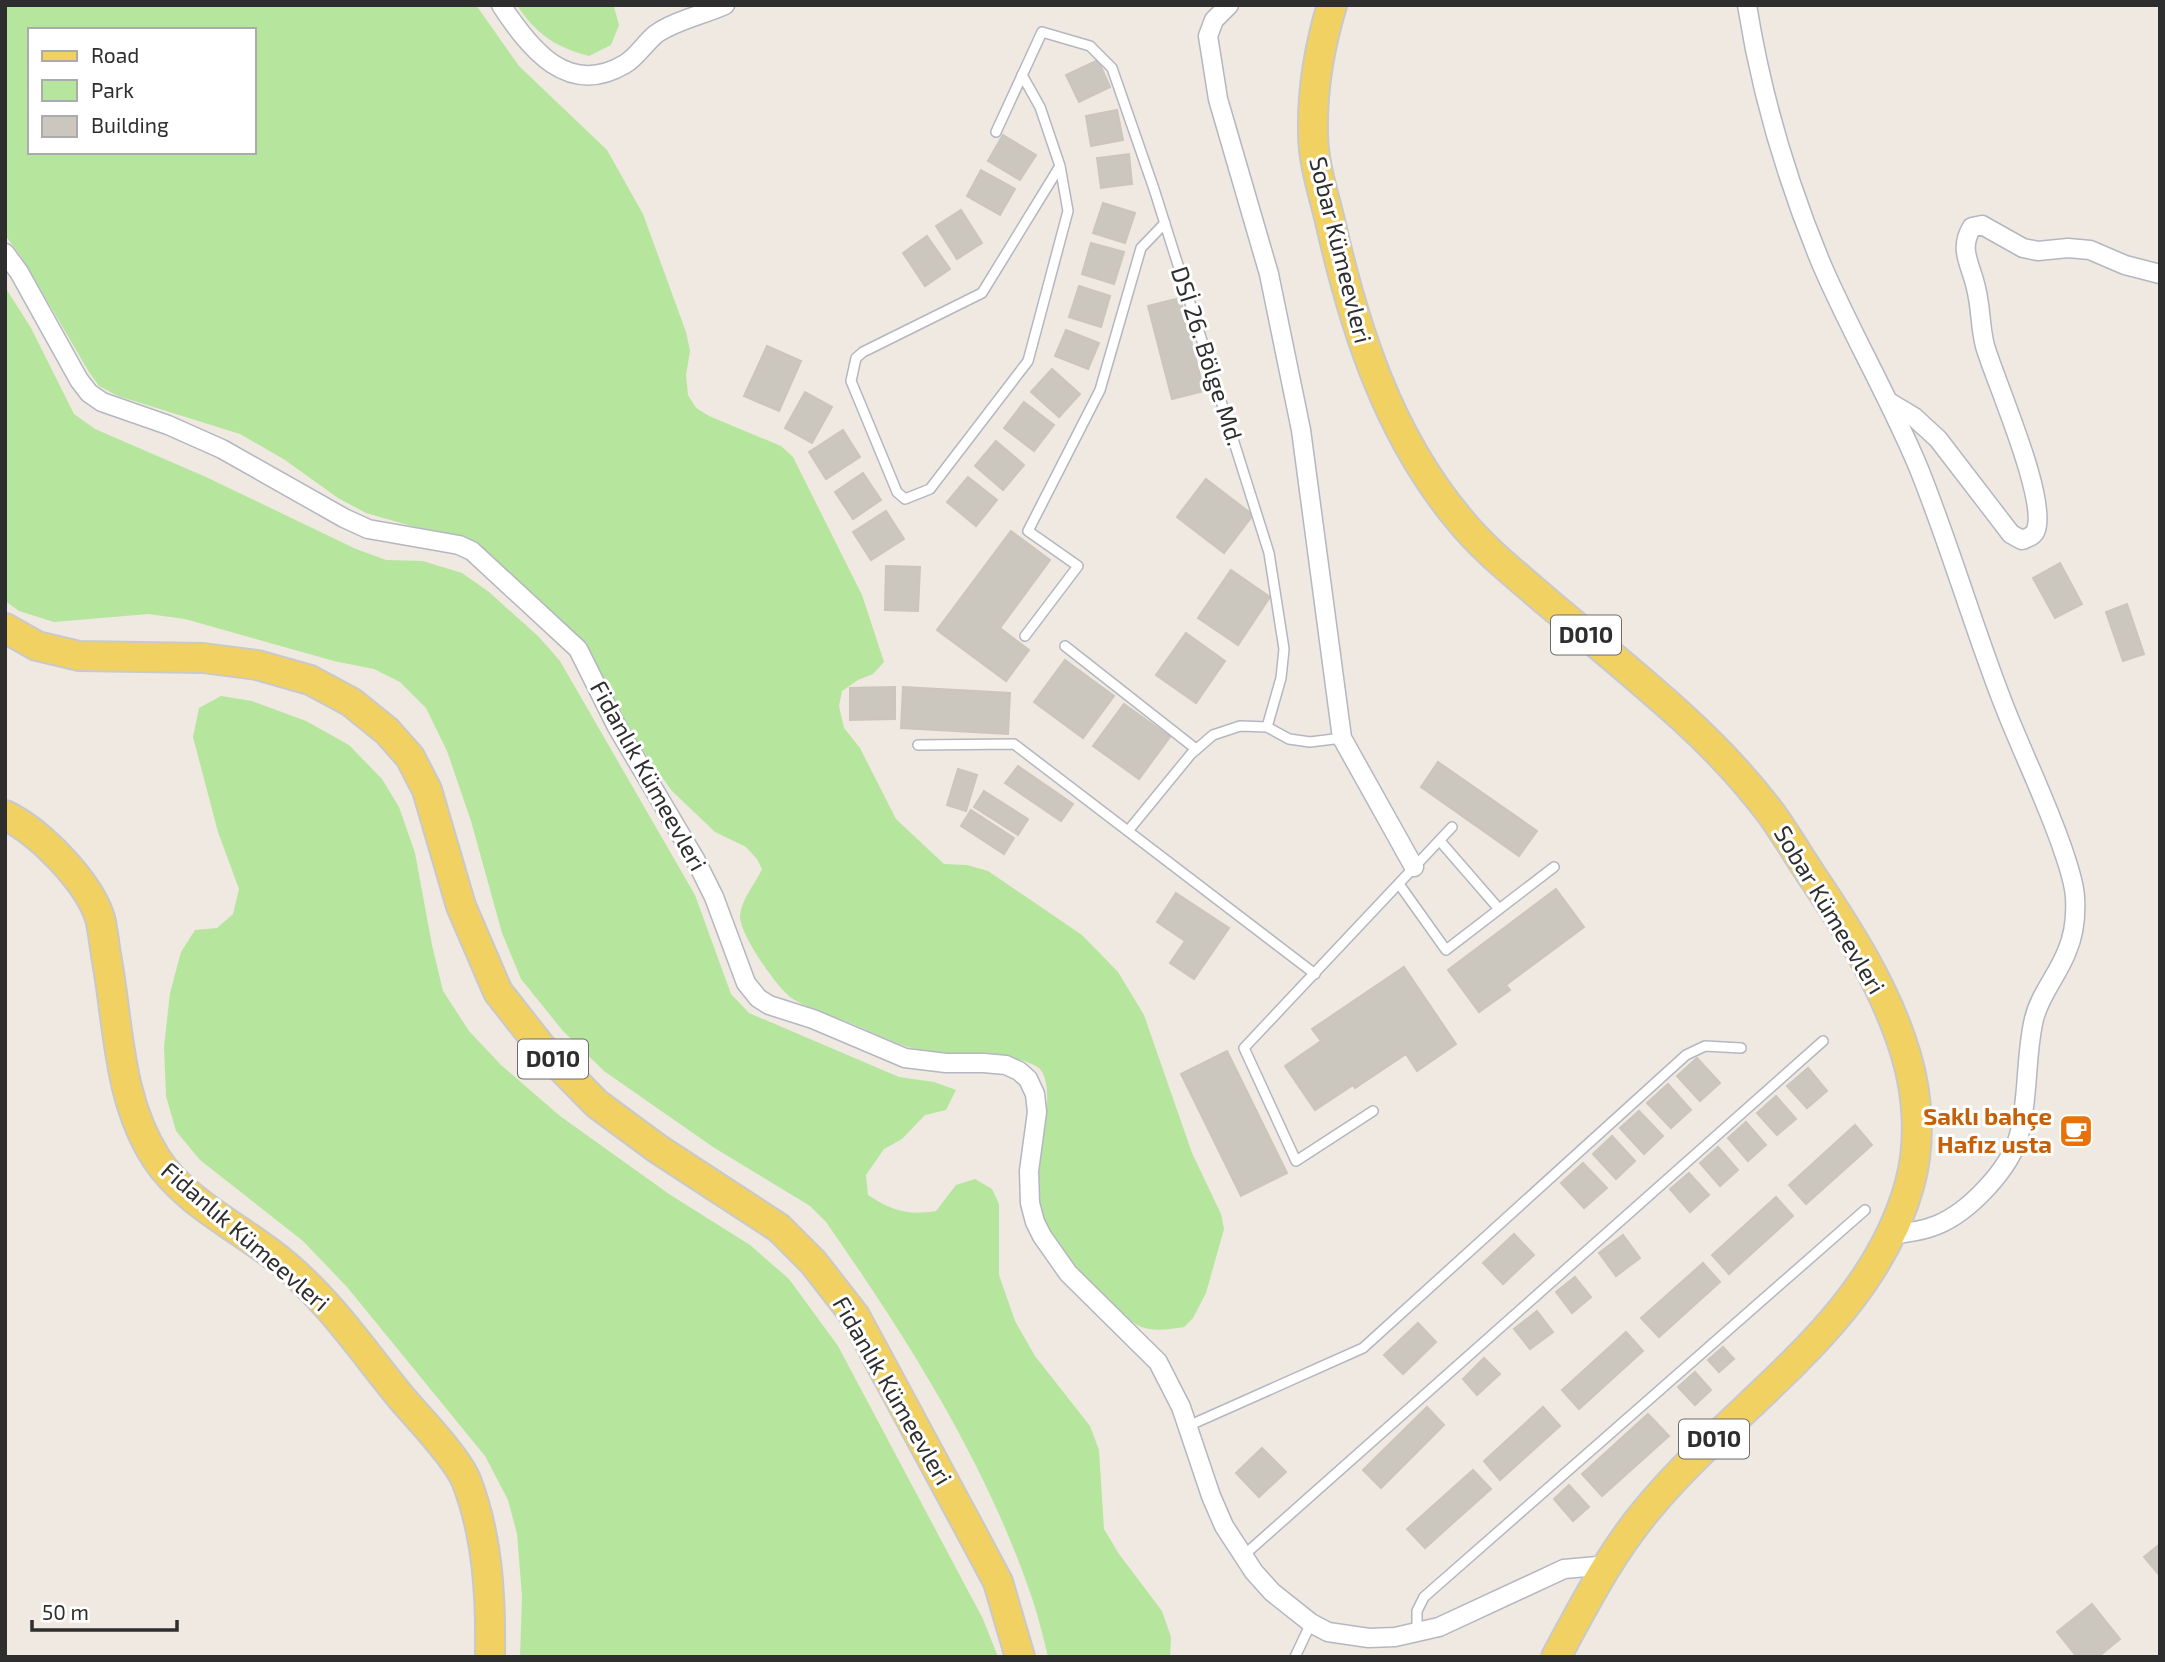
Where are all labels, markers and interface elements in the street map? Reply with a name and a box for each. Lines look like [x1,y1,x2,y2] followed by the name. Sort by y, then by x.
[28,28,256,154] legend
[91,42,139,67] text: Road
[91,77,134,102] text: Park
[91,112,169,137] text: Building
[1304,153,1379,346] street label: Sobar Kümeevleri
[1166,262,1251,449] street label: DSİ 26. Bölge Md.
[1551,615,1621,654] road number: D010
[585,675,714,875] street label: Fidanlık Kümeevleri
[1769,820,1892,999] street label: Sobar Kümeevleri
[518,1040,588,1078] road number: D010
[1923,1101,2052,1158] place label: Saklı bahçe Hafız usta
[2057,1112,2095,1150] cafe icon: Saklı bahçe Hafız usta
[156,1155,336,1317] street label: Fidanlık Kümeevleri
[827,1291,959,1490] street label: Fidanlık Kümeevleri
[1679,1420,1749,1458] road number: D010
[32,1588,177,1632] scale bar
[42,1599,89,1624] text: 50 m

